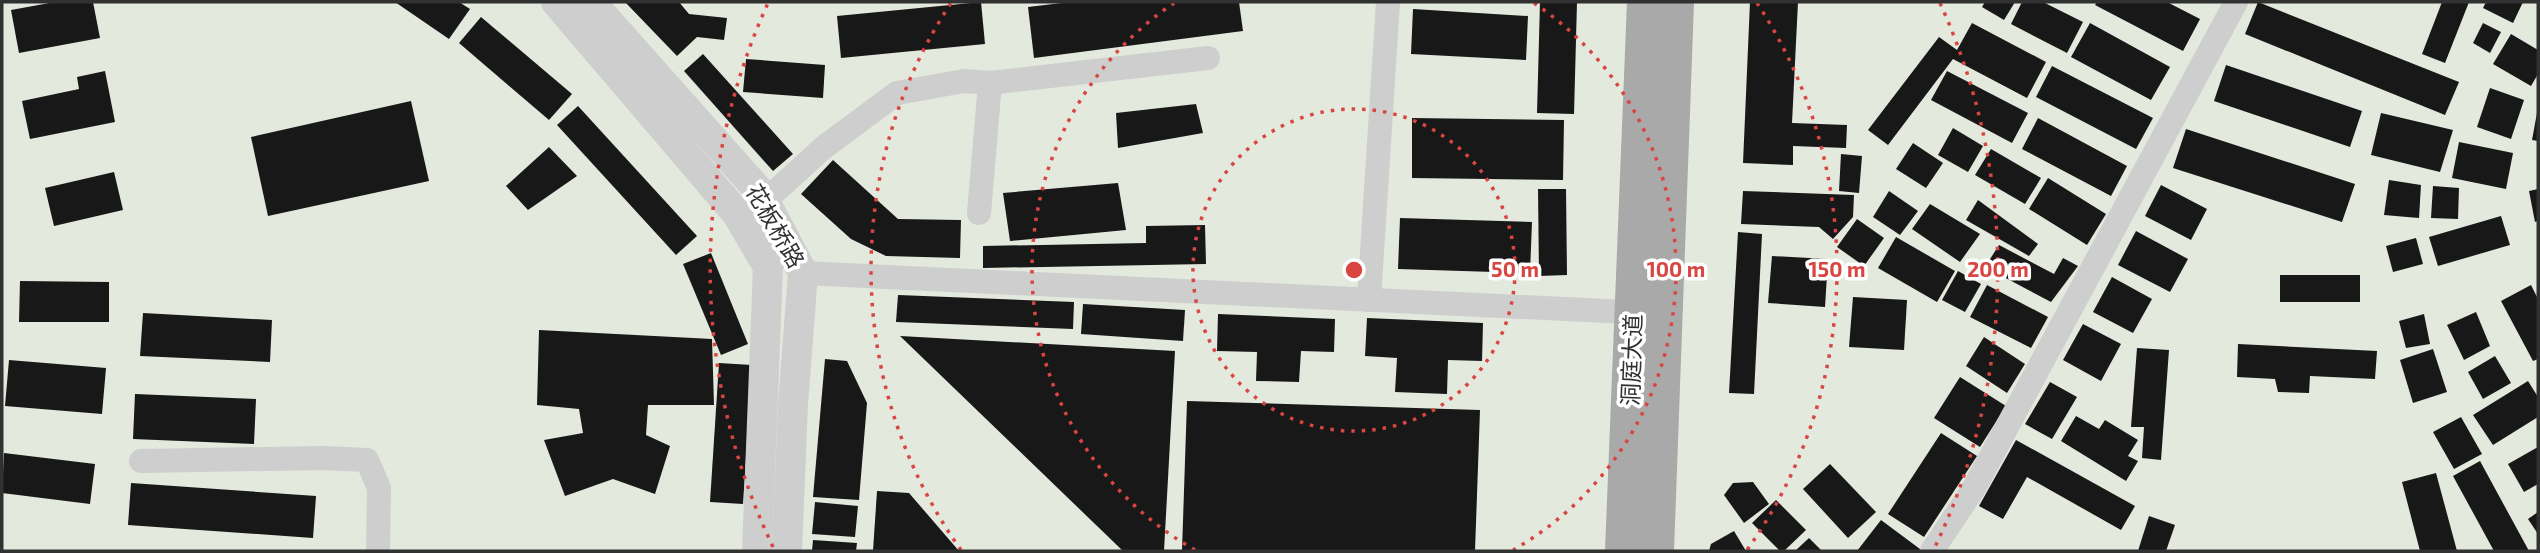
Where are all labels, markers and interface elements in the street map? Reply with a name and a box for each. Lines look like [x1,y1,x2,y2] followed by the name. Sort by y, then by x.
[741,179,811,272] street label: 花板桥路
[1491,256,1539,281] text: 50 m
[1647,256,1705,281] text: 100 m
[1809,256,1865,281] text: 150 m
[1967,256,2029,281] text: 200 m
[1342,258,1366,282] centre of rings
[1615,314,1647,406] street label: 洞庭大道

